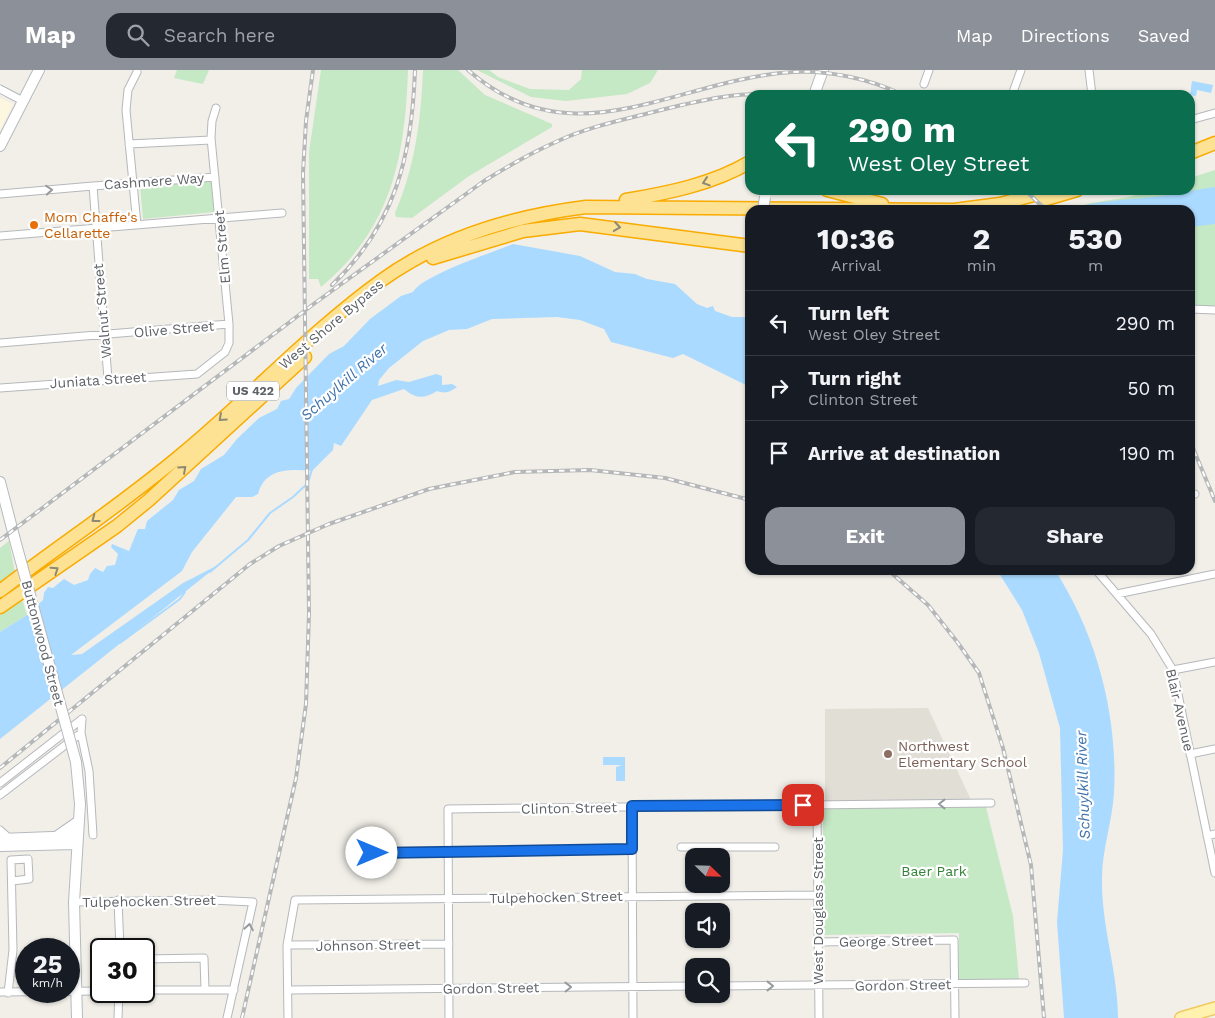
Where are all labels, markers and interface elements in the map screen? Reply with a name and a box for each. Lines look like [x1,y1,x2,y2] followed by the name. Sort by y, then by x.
[106,13,456,58] search box
[25,21,76,49] text: Map
[124,21,152,49] icon: search
[164,24,275,47] text: Search here
[956,25,993,46] text: Map
[1021,25,1110,46] text: Directions
[1138,25,1190,46] text: Saved
[848,109,956,151] text: 290 m
[765,110,830,175] icon: left
[848,151,1029,176] text: West Oley Street
[103,169,206,192] street label: Cashmere Way
[702,176,710,186] one-way arrow
[45,184,53,195] one-way arrow
[44,209,138,241] place label: Mom Chaffe's Cellarette
[211,210,233,284] street label: Elm Street
[28,219,40,231] marker: Mom Chaffe's Cellarette
[613,221,621,232] one-way arrow
[817,221,895,256] text: 10:36
[973,221,990,256] text: 2
[1068,221,1123,256] text: 530
[831,256,881,275] text: Arrival
[967,256,996,275] text: min
[1088,256,1103,275] text: m
[90,263,114,359] street label: Walnut Street
[276,276,386,372] street label: West Shore Bypass
[808,302,889,325] text: Turn left
[765,309,793,337] icon: left
[1116,312,1175,335] text: 290 m
[133,318,215,340] street label: Olive Street
[808,325,940,344] text: West Oley Street
[297,339,392,424] water label: Schuylkill River
[808,367,901,390] text: Turn right
[49,369,147,391] street label: Juniata Street
[765,374,793,402] icon: right
[1128,377,1175,400] text: 50 m
[227,382,279,401] road number: US 422
[808,390,918,409] text: Clinton Street
[219,413,228,422] one-way arrow
[765,439,793,467] icon: arrive
[808,442,1000,465] text: Arrive at destination
[1119,442,1175,465] text: 190 m
[177,466,186,475] one-way arrow
[765,507,965,565] button: Exit
[975,507,1175,565] button: Share
[92,514,101,522] one-way arrow
[49,567,59,576] one-way arrow
[19,578,68,708] street label: Buttonwood Street
[1163,667,1197,753] street label: Blair Avenue
[1072,729,1094,840] water label: Schuylkill River
[898,738,1028,770] place label: Northwest Elementary School
[882,748,894,760] marker: Northwest Elementary School
[782,784,824,826] pin
[789,791,817,819] icon: arrive
[521,799,617,817] street label: Clinton Street
[938,799,946,809] one-way arrow
[345,826,397,878] position arrow
[810,837,826,985] street label: West Douglass Street
[685,848,730,892] north arrow
[685,848,730,1003] map controls
[901,863,967,879] park label: Baer Park
[489,888,623,906] street label: Tulpehocken Street
[82,892,216,910] street label: Tulpehocken Street
[685,903,730,948] button: sound
[243,923,253,932] one-way arrow
[839,932,933,950] street label: George Street
[315,936,421,954] street label: Johnson Street
[90,938,155,1003] speed limit sign: 30
[33,950,62,979] text: 25
[685,958,730,1003] button: search
[32,976,63,990] text: km/h
[854,976,952,994] street label: Gordon Street
[442,979,540,997] street label: Gordon Street
[766,981,774,991] one-way arrow
[564,982,572,992] one-way arrow

